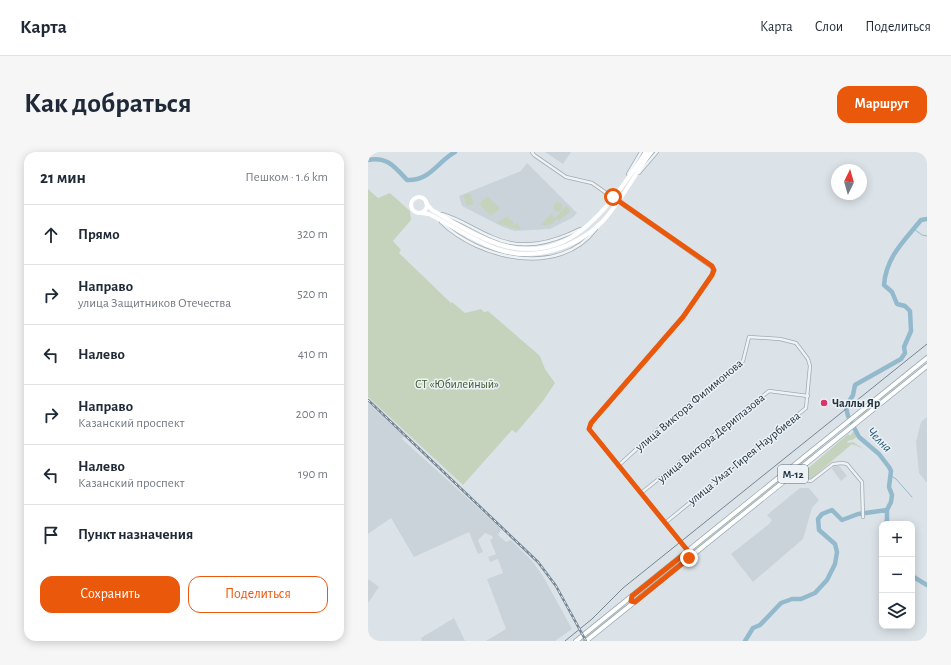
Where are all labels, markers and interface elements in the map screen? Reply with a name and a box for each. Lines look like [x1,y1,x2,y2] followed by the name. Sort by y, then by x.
[20,18,67,37] text: Карта
[760,20,793,34] text: Карта
[815,20,843,34] text: Слои
[865,20,931,34] text: Поделиться
[837,86,927,123] button: Маршрут
[24,90,192,118] text: Как добраться
[831,164,867,200] north arrow
[40,169,86,186] text: 21 мин
[245,171,328,184] text: Пешком · 1.6 km
[604,188,622,206] route start
[40,224,62,246] icon: ahead
[78,227,120,242] text: Прямо
[297,228,328,241] text: 320 m
[78,279,133,294] text: Направо
[40,284,62,306] icon: right
[297,288,328,301] text: 520 m
[78,297,231,310] text: улица Защитников Отечества
[40,344,62,366] icon: left
[78,347,125,362] text: Налево
[298,348,328,361] text: 410 m
[632,356,746,455] street label: улица Виктора Филимонова
[415,378,499,390] park label: СТ «Юбилейный»
[654,391,768,486] street label: улица Виктора Дериглазова
[832,397,880,409] place label: Чаллы Яр
[819,398,829,408] marker: Чаллы Яр
[78,399,133,414] text: Направо
[40,404,62,426] icon: right
[296,408,328,421] text: 200 m
[685,409,803,508] street label: улица Умат-Гирея Наурбиева
[78,417,184,430] text: Казанский проспект
[864,425,894,455] water label: Челна
[78,459,125,474] text: Налево
[40,464,62,486] icon: left
[778,465,808,483] road number: М-12
[298,468,328,481] text: 190 m
[78,477,184,490] text: Казанский проспект
[879,521,915,629] map controls
[879,521,915,557] button: +
[40,524,62,546] icon: arrive
[78,527,193,542] text: Пункт назначения
[680,549,698,567] route end
[879,557,915,593] button: −
[40,576,180,613] button: Сохранить
[188,576,328,613] button: Поделиться
[879,593,915,629] button: layers

